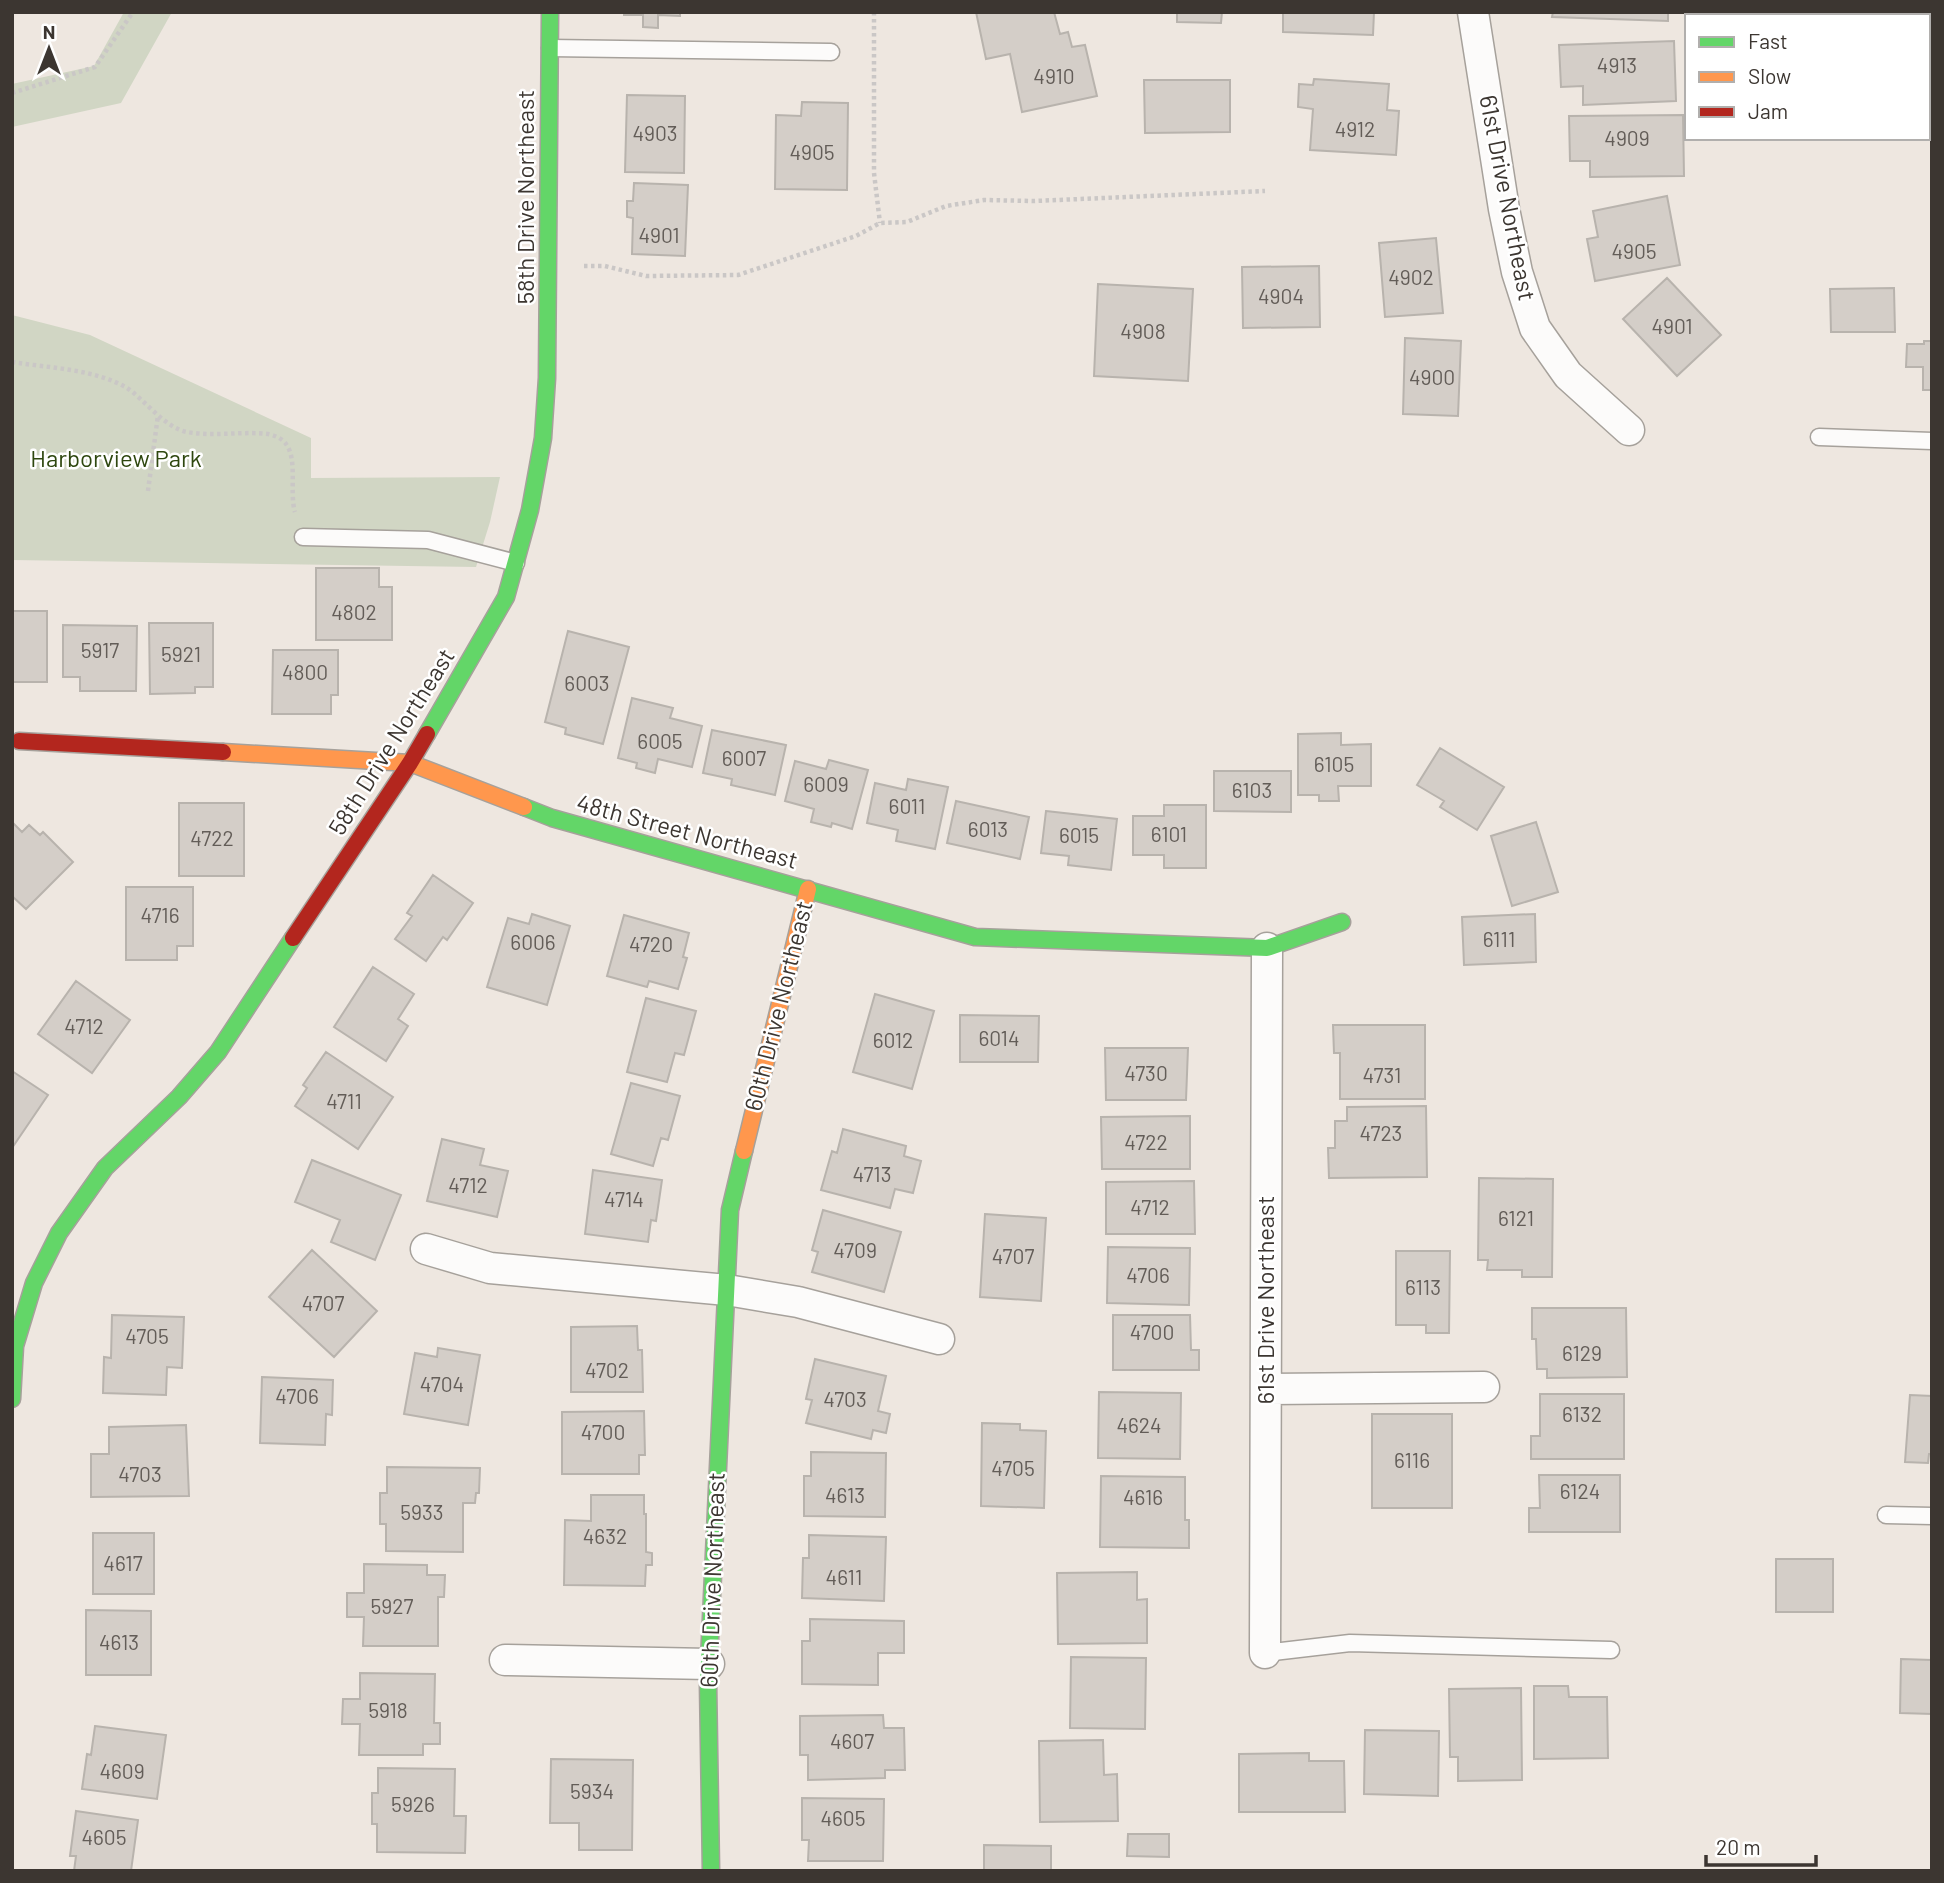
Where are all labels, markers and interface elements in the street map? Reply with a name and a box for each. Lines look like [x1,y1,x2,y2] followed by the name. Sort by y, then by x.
[14,14,84,84] north arrow
[1685,14,1930,140] legend
[43,20,55,43] text: N
[1748,28,1788,53] text: Fast
[1597,52,1637,77] house number: 4913
[1033,63,1075,88] house number: 4910
[1748,63,1791,88] text: Slow
[510,90,539,304] street label: 58th Drive Northeast
[1474,92,1543,303] street label: 61st Drive Northeast
[1748,98,1788,123] text: Jam
[1335,116,1375,141] house number: 4912
[632,120,678,145] house number: 4903
[1604,125,1650,150] house number: 4909
[789,139,835,164] house number: 4905
[638,222,680,247] house number: 4901
[1611,238,1657,263] house number: 4905
[1388,264,1434,289] house number: 4902
[1258,283,1304,308] house number: 4904
[1651,313,1693,338] house number: 4901
[1120,318,1166,343] house number: 4908
[1409,364,1455,389] house number: 4900
[30,443,202,472] park label: Harborview Park
[331,599,377,624] house number: 4802
[81,637,119,662] house number: 5917
[161,641,201,666] house number: 5921
[322,643,460,840] street label: 58th Drive Northeast
[282,659,328,684] house number: 4800
[564,670,610,695] house number: 6003
[637,728,683,753] house number: 6005
[722,745,766,770] house number: 6007
[1314,751,1354,776] house number: 6105
[803,771,849,796] house number: 6009
[1232,777,1272,802] house number: 6103
[574,787,801,874] street label: 48th Street Northeast
[889,793,925,818] house number: 6011
[968,816,1008,841] house number: 6013
[1151,821,1187,846] house number: 6101
[1059,822,1099,847] house number: 6015
[190,825,234,850] house number: 4722
[737,897,818,1114] street label: 60th Drive Northeast
[140,902,180,927] house number: 4716
[1483,926,1515,951] house number: 6111
[510,929,556,954] house number: 6006
[629,931,673,956] house number: 4720
[64,1013,104,1038] house number: 4712
[978,1025,1020,1050] house number: 6014
[873,1027,913,1052] house number: 6012
[1124,1060,1168,1085] house number: 4730
[1363,1062,1401,1087] house number: 4731
[326,1088,362,1113] house number: 4711
[1360,1120,1402,1145] house number: 4723
[1124,1129,1168,1154] house number: 4722
[852,1161,892,1186] house number: 4713
[448,1172,488,1197] house number: 4712
[604,1186,644,1211] house number: 4714
[1130,1194,1170,1219] house number: 4712
[1250,1196,1279,1404] street label: 61st Drive Northeast
[1498,1205,1534,1230] house number: 6121
[833,1237,877,1262] house number: 4709
[992,1243,1034,1268] house number: 4707
[1126,1262,1170,1287] house number: 4706
[1405,1274,1441,1299] house number: 6113
[302,1290,344,1315] house number: 4707
[1130,1319,1174,1344] house number: 4700
[125,1323,169,1348] house number: 4705
[1562,1340,1602,1365] house number: 6129
[585,1357,629,1382] house number: 4702
[420,1371,464,1396] house number: 4704
[275,1383,319,1408] house number: 4706
[823,1386,867,1411] house number: 4703
[1562,1401,1602,1426] house number: 6132
[1116,1412,1162,1437] house number: 4624
[581,1419,625,1444] house number: 4700
[1394,1447,1430,1472] house number: 6116
[991,1455,1035,1480] house number: 4705
[118,1461,162,1486] house number: 4703
[693,1472,730,1688] street label: 60th Drive Northeast
[1560,1478,1600,1503] house number: 6124
[825,1482,865,1507] house number: 4613
[1123,1484,1163,1509] house number: 4616
[400,1499,444,1524] house number: 5933
[583,1523,627,1548] house number: 4632
[103,1550,143,1575] house number: 4617
[826,1564,862,1589] house number: 4611
[371,1593,414,1618] house number: 5927
[99,1629,139,1654] house number: 4613
[368,1697,408,1722] house number: 5918
[830,1728,874,1753] house number: 4607
[99,1758,145,1783] house number: 4609
[570,1778,614,1803] house number: 5934
[391,1791,435,1816] house number: 5926
[820,1805,866,1830] house number: 4605
[81,1824,127,1849] house number: 4605
[1706,1824,1816,1868] scale bar
[1716,1834,1761,1859] text: 20 m

